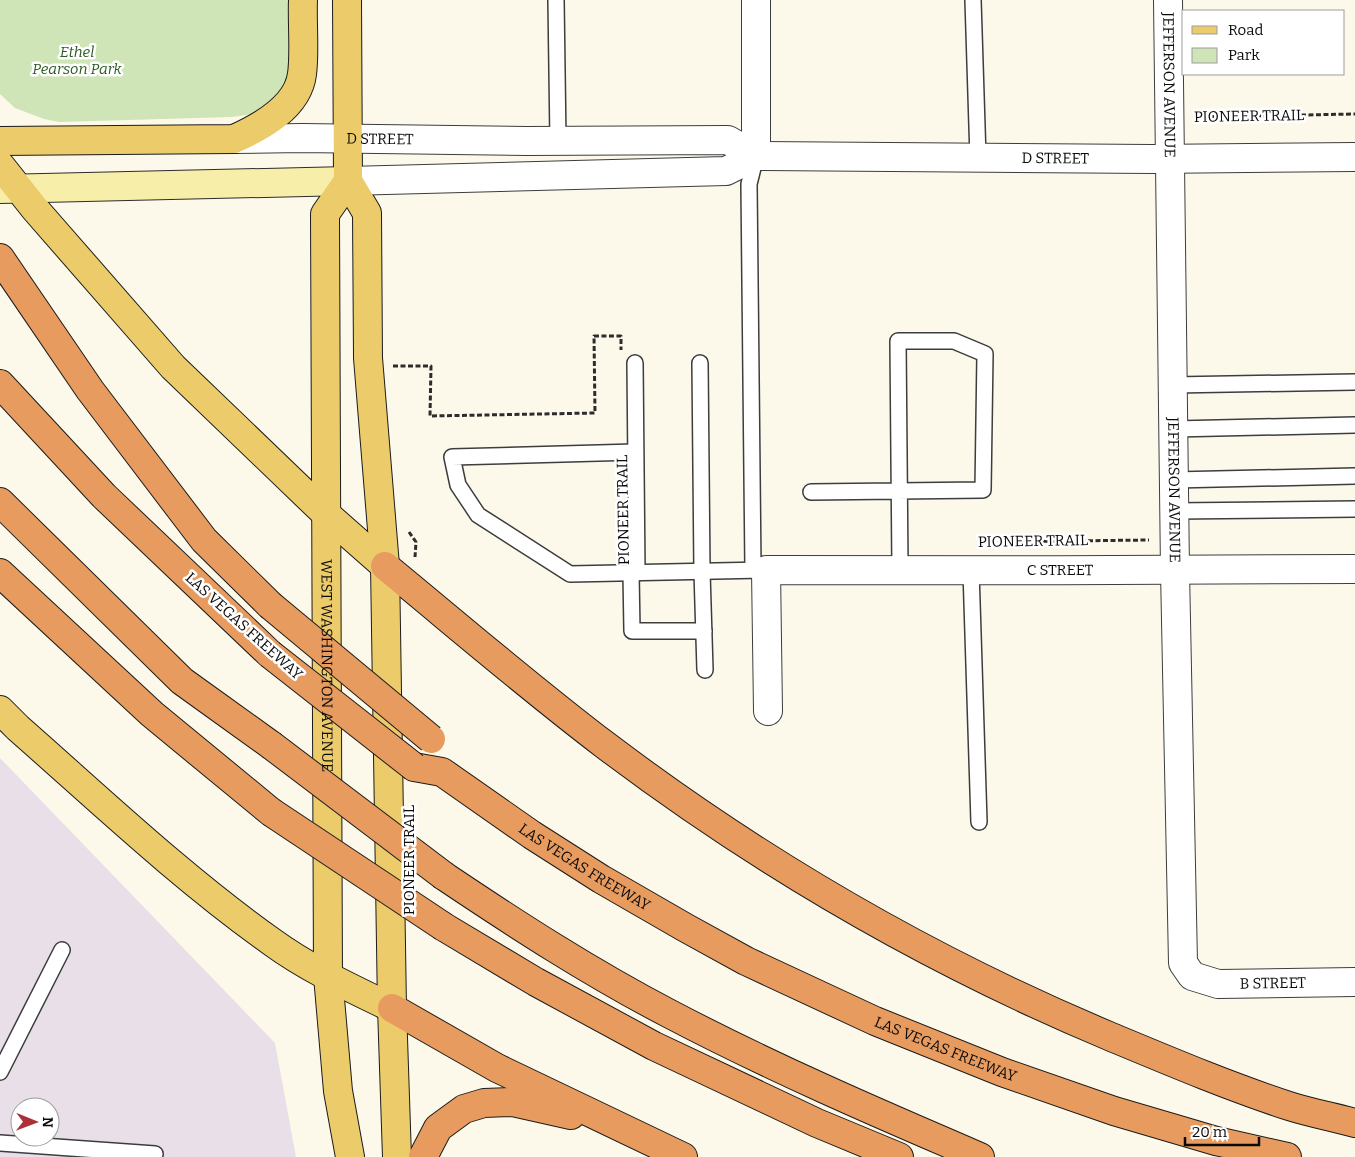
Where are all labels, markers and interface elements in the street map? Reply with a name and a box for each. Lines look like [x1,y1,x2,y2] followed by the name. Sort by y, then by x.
[1182,10,1345,75] legend
[1159,11,1179,158] street label: JEFFERSON AVENUE
[1228,21,1263,39] text: Road
[32,43,123,78] park label: Ethel Pearson Park
[1228,46,1260,64] text: Park
[1194,106,1304,126] street label: PIONEER TRAIL
[346,130,414,148] street label: D STREET
[1022,149,1089,168] street label: D STREET
[1164,416,1184,563] street label: JEFFERSON AVENUE
[613,455,633,565] street label: PIONEER TRAIL
[978,531,1088,551] street label: PIONEER TRAIL
[317,559,336,772] street label: WEST WASHINGTON AVENUE
[1027,561,1093,579] street label: C STREET
[182,569,307,684] street label: LAS VEGAS FREEWAY
[400,805,418,915] street label: PIONEER TRAIL
[515,820,654,915] street label: LAS VEGAS FREEWAY
[1240,974,1306,993] street label: B STREET
[872,1013,1019,1086] street label: LAS VEGAS FREEWAY
[10,1097,60,1147] north arrow
[1185,1114,1259,1146] scale bar
[39,1117,56,1128] text: N
[1192,1123,1228,1141] text: 20 m

